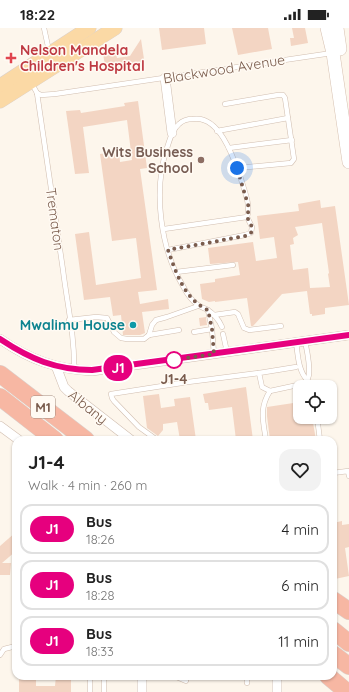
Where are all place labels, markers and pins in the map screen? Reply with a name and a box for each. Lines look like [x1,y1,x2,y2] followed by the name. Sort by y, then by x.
[20,41,145,75] place label: Nelson Mandela Children's Hospital
[5,52,17,64] marker: Nelson Mandela Children's Hospital
[102,143,193,177] place label: Wits Business School
[196,155,206,165] marker: Wits Business School
[20,316,125,334] place label: Mwalimu House
[128,320,138,330] marker: Mwalimu House
[165,351,183,369] marker: J1-4
[161,370,187,388] place label: J1-4

